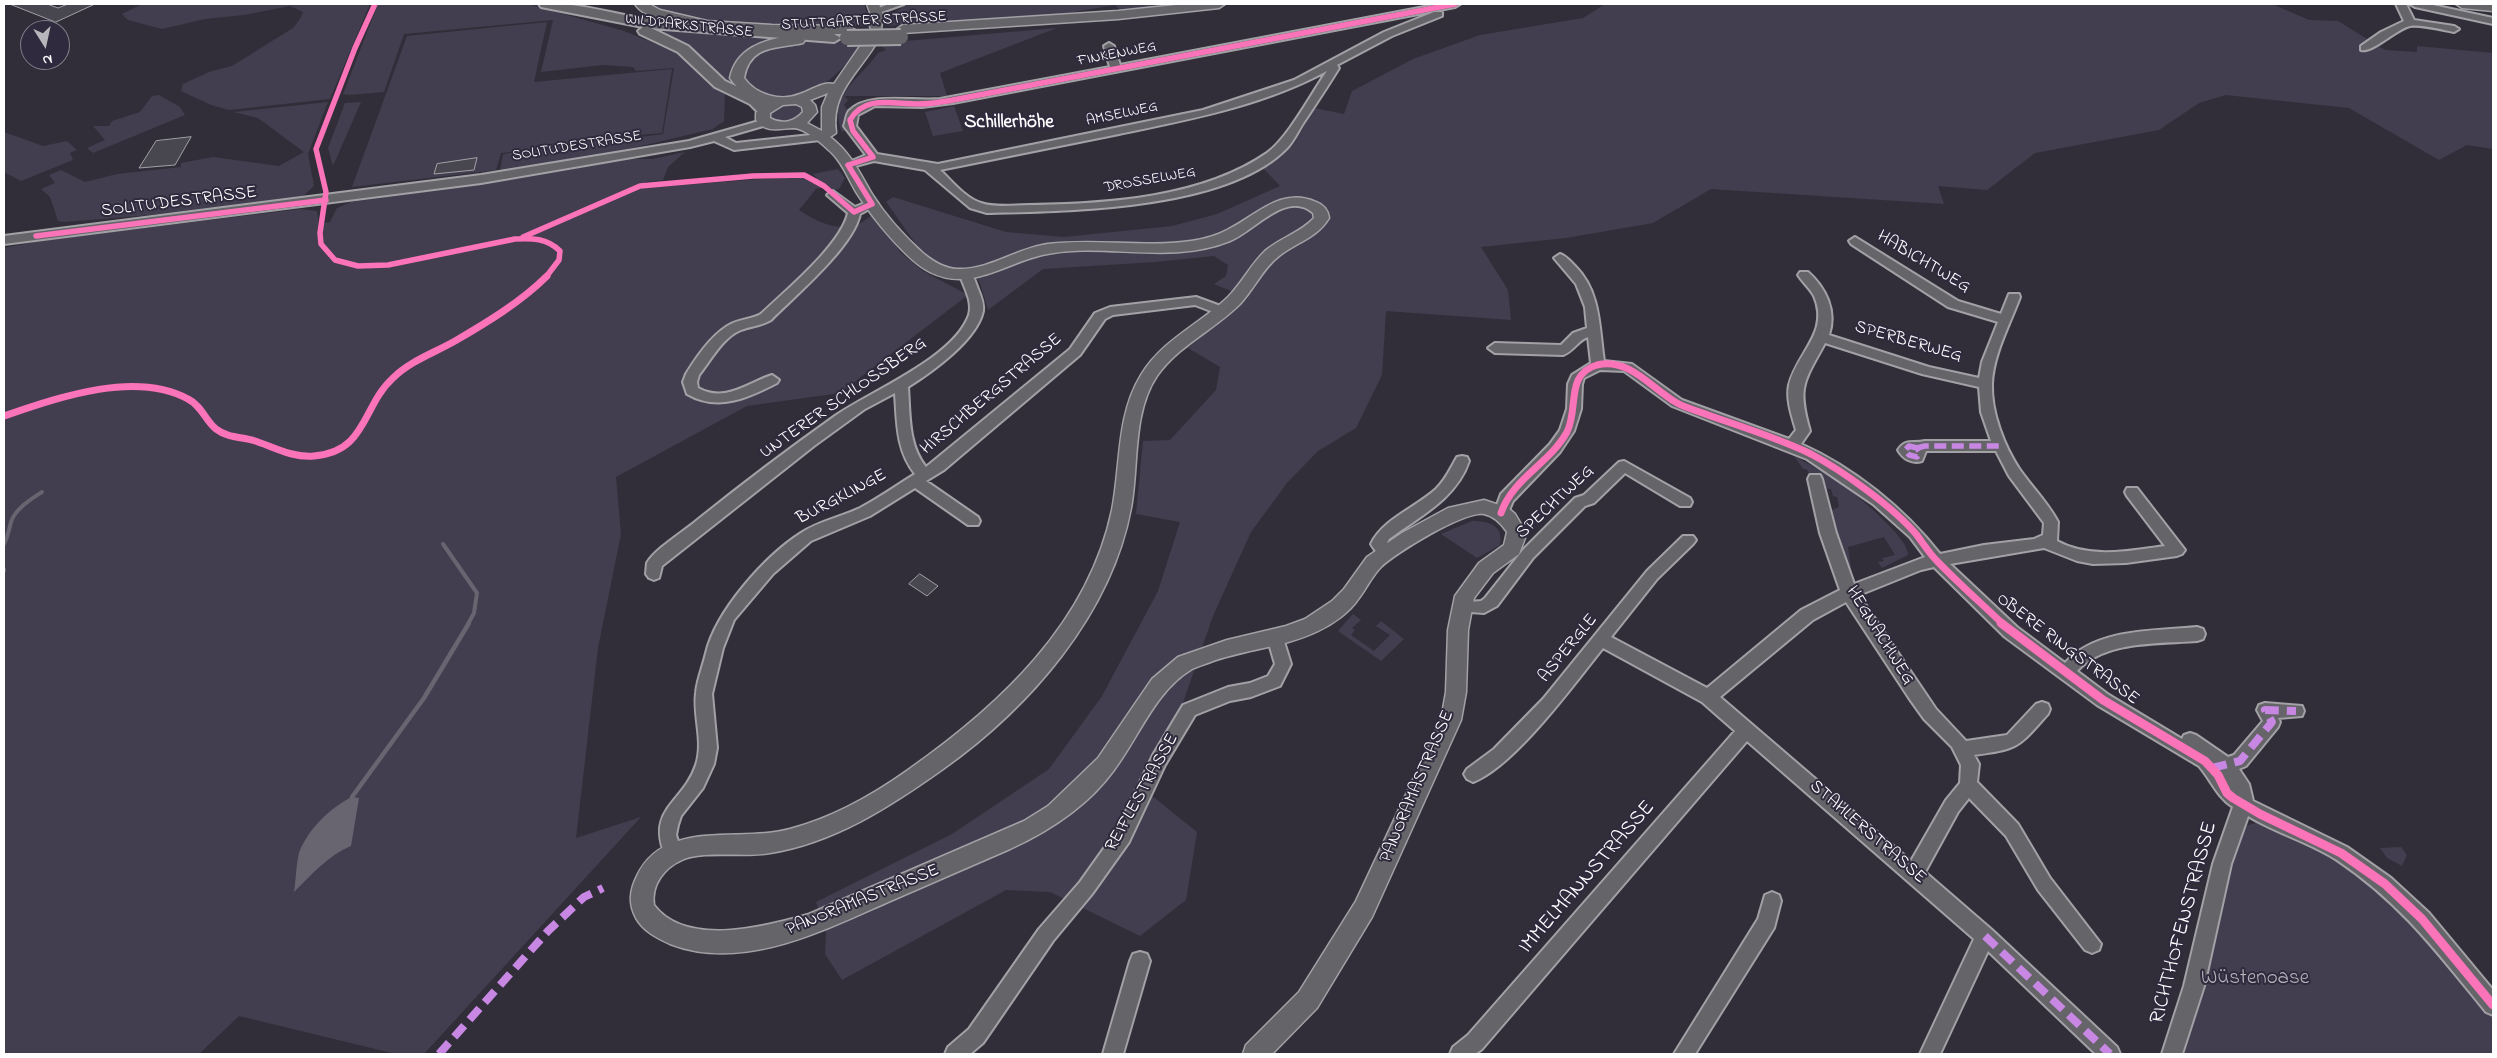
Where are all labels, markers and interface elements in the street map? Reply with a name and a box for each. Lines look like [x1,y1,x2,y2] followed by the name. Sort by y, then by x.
[781,9,947,35] street label: STUTTGARTER STRASSE
[624,11,754,43] street label: WILDPARKSTRASSE
[20,20,70,70] north arrow
[1076,39,1158,71] street label: FINKENWEG
[41,48,54,70] text: N
[1085,99,1159,131] street label: AMSELWEG
[964,113,1054,135] district label: Schillerhöhe
[511,128,643,166] street label: SOLITUDESTRASSE
[1103,164,1197,198] street label: DROSSELWEG
[100,183,258,223] street label: SOLITUDESTRASSE
[1873,227,1973,299] street label: HABICHTWEG
[1852,317,1964,369] street label: SPERBERWEG
[917,330,1067,460] street label: HIRSCHBERGSTRASSE
[757,333,931,465] street label: UNTERER SCHLOSSBERG
[1513,461,1599,545] street label: SPECHTWEG
[793,465,891,531] street label: BURGKLINGE
[1840,583,1918,689] street label: HEGNACHWEG
[1991,589,2143,711] street label: OBERE RINGSTRASSE
[1535,610,1603,688] street label: ASPERGLE
[1376,708,1460,866] street label: PANORAMASTRASSE
[1102,730,1184,856] street label: REIFLESTRASSE
[1804,776,1930,890] street label: STAHLERSTRASSE
[1515,796,1661,960] street label: IMMELMANNSTRASSE
[2146,819,2224,1027] street label: RICHTHOFENSTRASSE
[783,860,943,942] street label: PANORAMASTRASSE
[2201,967,2309,993] park label: Wüstenoase

